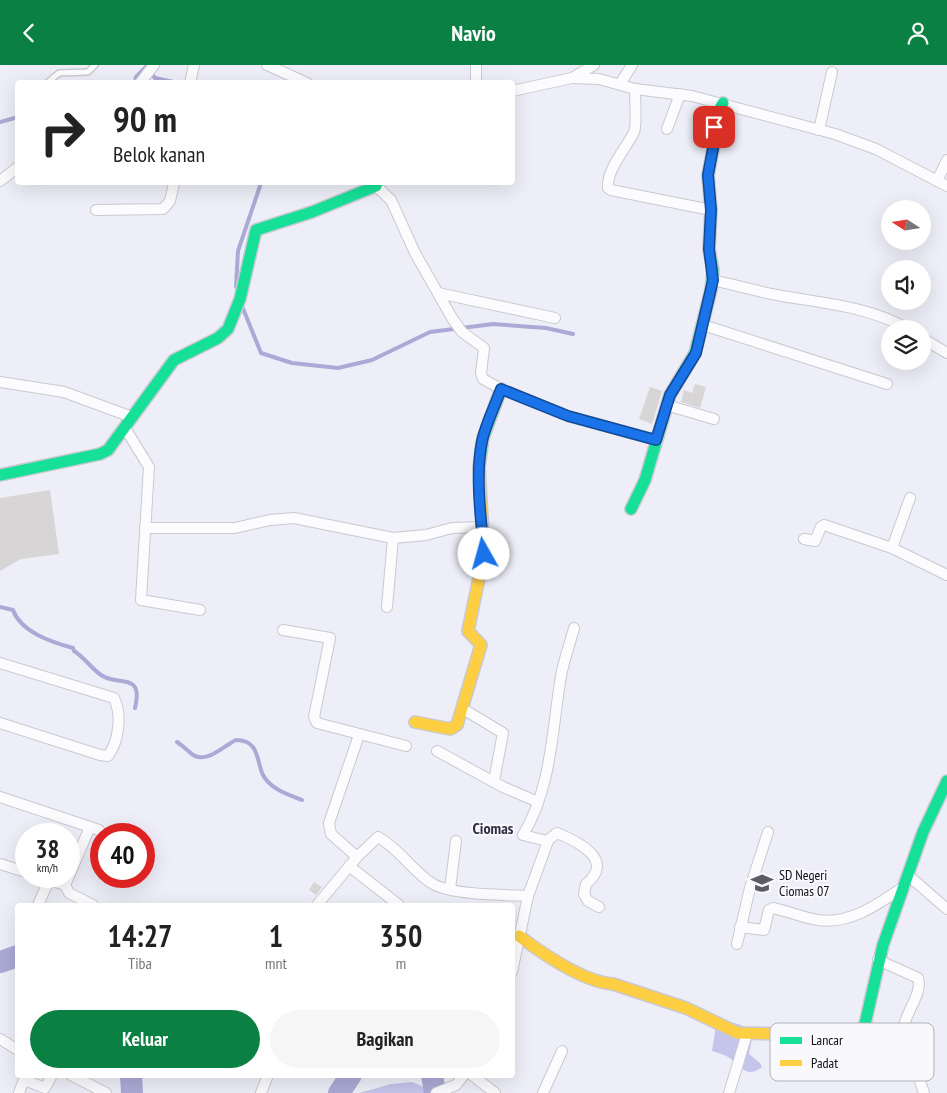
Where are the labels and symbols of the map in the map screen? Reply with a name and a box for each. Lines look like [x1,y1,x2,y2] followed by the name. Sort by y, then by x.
[693,106,735,148] pin
[881,200,931,250] north arrow
[457,527,509,579] position arrow
[473,818,514,838] district label: Ciomas
[90,823,155,888] speed limit sign: 40
[779,866,830,900] place label: SD Negeri Ciomas 07
[749,870,775,896] school or university icon: SD Negeri Ciomas 07
[770,1023,934,1081] legend
[811,1031,843,1049] text: Lancar
[811,1054,838,1072] text: Padat

